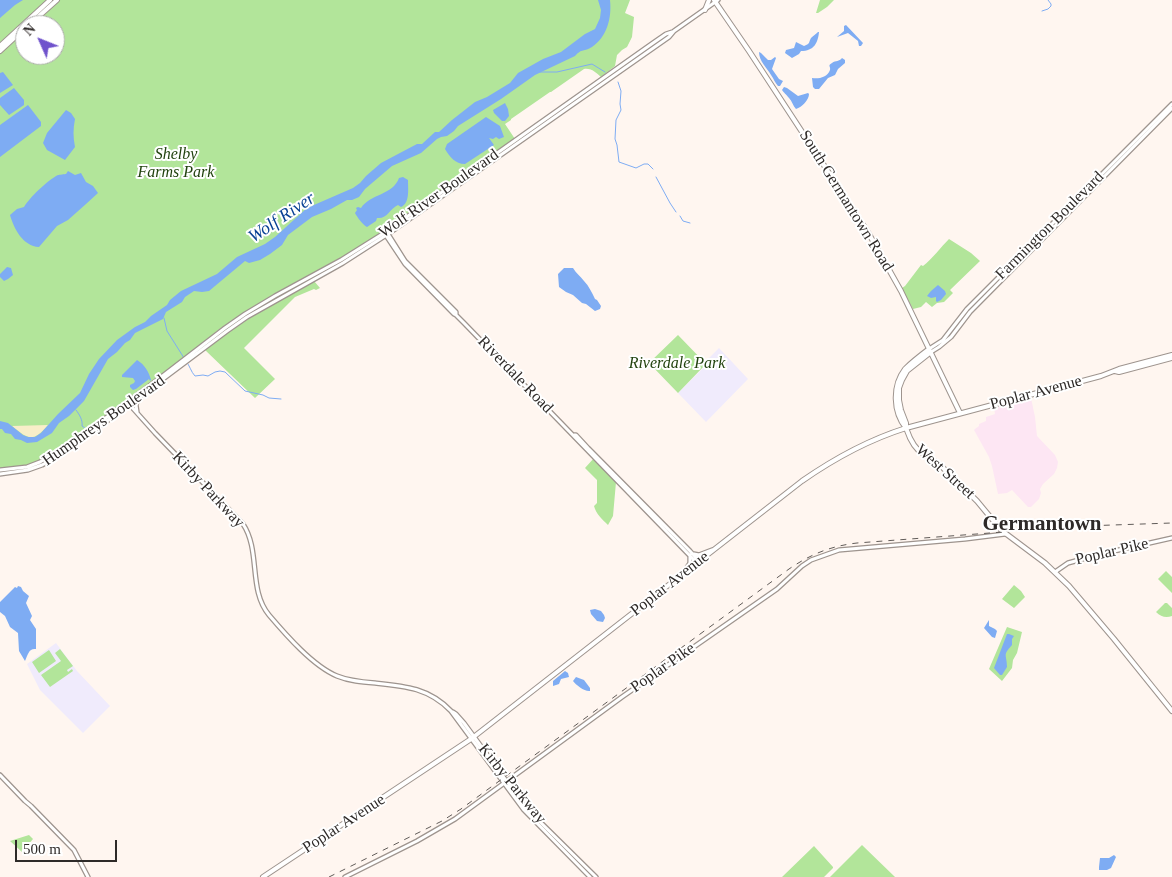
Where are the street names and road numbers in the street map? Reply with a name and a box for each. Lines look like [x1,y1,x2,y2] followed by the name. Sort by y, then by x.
[795,127,897,275] street label: South Germantown Road
[375,145,503,243] street label: Wolf River Boulevard
[992,168,1108,284] street label: Farmington Boulevard
[473,332,557,418] street label: Riverdale Road
[39,371,169,471] street label: Humphreys Boulevard
[988,372,1084,414] street label: Poplar Avenue
[911,440,979,504] street label: West Street
[168,448,248,532] street label: Kirby Parkway
[1074,534,1150,570] street label: Poplar Pike
[627,547,713,621] street label: Poplar Avenue
[627,639,699,697] street label: Poplar Pike
[474,740,550,828] street label: Kirby Parkway
[299,790,389,858] street label: Poplar Avenue

